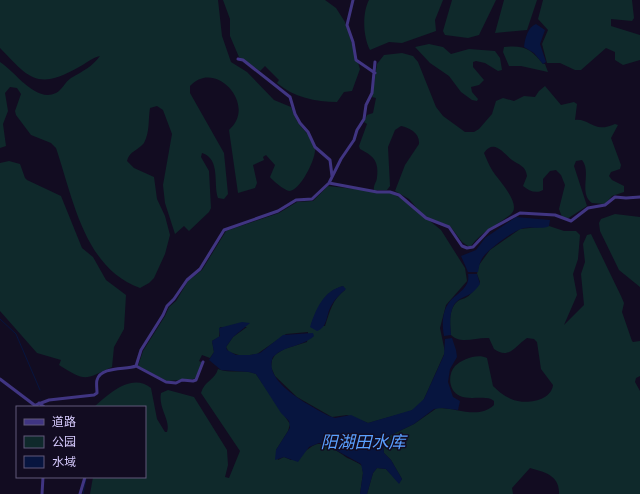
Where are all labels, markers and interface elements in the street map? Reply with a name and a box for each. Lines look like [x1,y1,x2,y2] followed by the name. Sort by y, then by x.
[16,406,146,478] legend
[52,413,76,431] text: 道路
[321,430,408,454] water label: 阳湖田水库
[52,433,76,451] text: 公园
[52,453,76,471] text: 水域

